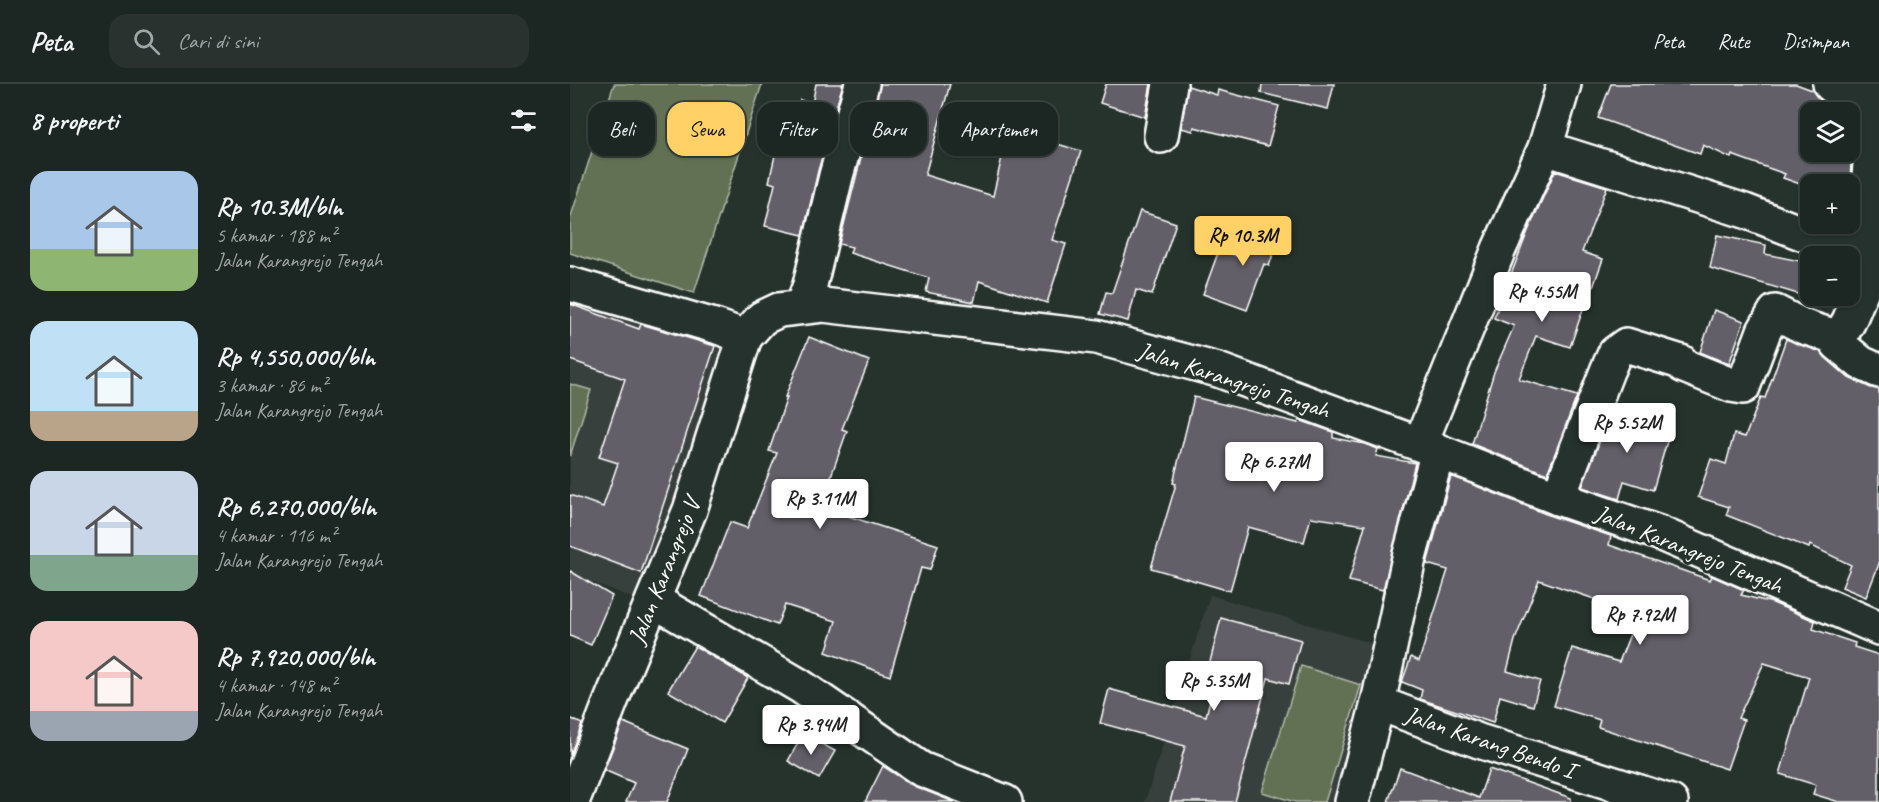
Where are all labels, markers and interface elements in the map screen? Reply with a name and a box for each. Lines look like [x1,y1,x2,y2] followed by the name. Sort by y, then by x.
[109,14,529,68] search box
[30,24,73,59] text: Peta
[130,25,163,58] icon: search
[178,27,259,55] text: Cari di sini
[1653,28,1684,54] text: Peta
[1717,28,1750,54] text: Rute
[1783,28,1849,54] text: Disimpan
[588,102,655,156] chip: Beli
[667,102,745,156] chip: Sewa
[757,102,838,156] chip: Filter
[850,102,927,156] chip: Baru
[939,102,1058,156] chip: Apartemen
[1800,102,1860,306] map controls
[1800,102,1860,162] button: layers
[30,104,118,137] text: 8 properti
[507,104,540,137] icon: filters
[1800,174,1860,234] button: +
[216,190,343,223] text: Rp 10.3M/bln
[78,195,150,267] icon: home
[1181,216,1305,267] pin: Rp 10.3M
[216,223,336,248] text: 5 kamar · 188 m²
[1208,223,1278,248] text: Rp 10.3M
[1800,246,1860,306] button: −
[216,248,382,273] text: Jalan Karangrejo Tengah
[1480,272,1604,323] pin: Rp 4.55M
[1508,279,1576,304] text: Rp 4.55M
[1133,335,1335,426] street label: Jalan Karangrejo Tengah
[216,340,375,373] text: Rp 4,550,000/bln
[78,345,150,417] icon: home
[216,373,327,398] text: 3 kamar · 86 m²
[216,398,382,423] text: Jalan Karangrejo Tengah
[1565,403,1689,454] pin: Rp 5.52M
[1593,410,1661,435] text: Rp 5.52M
[1212,442,1336,493] pin: Rp 6.27M
[1239,449,1309,474] text: Rp 6.27M
[758,479,882,530] pin: Rp 3.11M
[785,486,855,511] text: Rp 3.11M
[216,490,376,523] text: Rp 6,270,000/bln
[621,490,708,649] street label: Jalan Karangrejo V
[78,495,150,567] icon: home
[1590,497,1789,601] street label: Jalan Karangrejo Tengah
[216,523,336,548] text: 4 kamar · 116 m²
[216,548,382,573] text: Jalan Karangrejo Tengah
[1578,595,1702,646] pin: Rp 7.92M
[1606,602,1674,627] text: Rp 7.92M
[216,640,375,673] text: Rp 7,920,000/bln
[78,645,150,717] icon: home
[1152,661,1276,712] pin: Rp 5.35M
[1180,668,1248,693] text: Rp 5.35M
[216,673,336,698] text: 4 kamar · 148 m²
[216,698,382,723] text: Jalan Karangrejo Tengah
[1400,699,1584,787] street label: Jalan Karang Bendo I
[749,705,873,756] pin: Rp 3.94M
[777,712,845,737] text: Rp 3.94M

